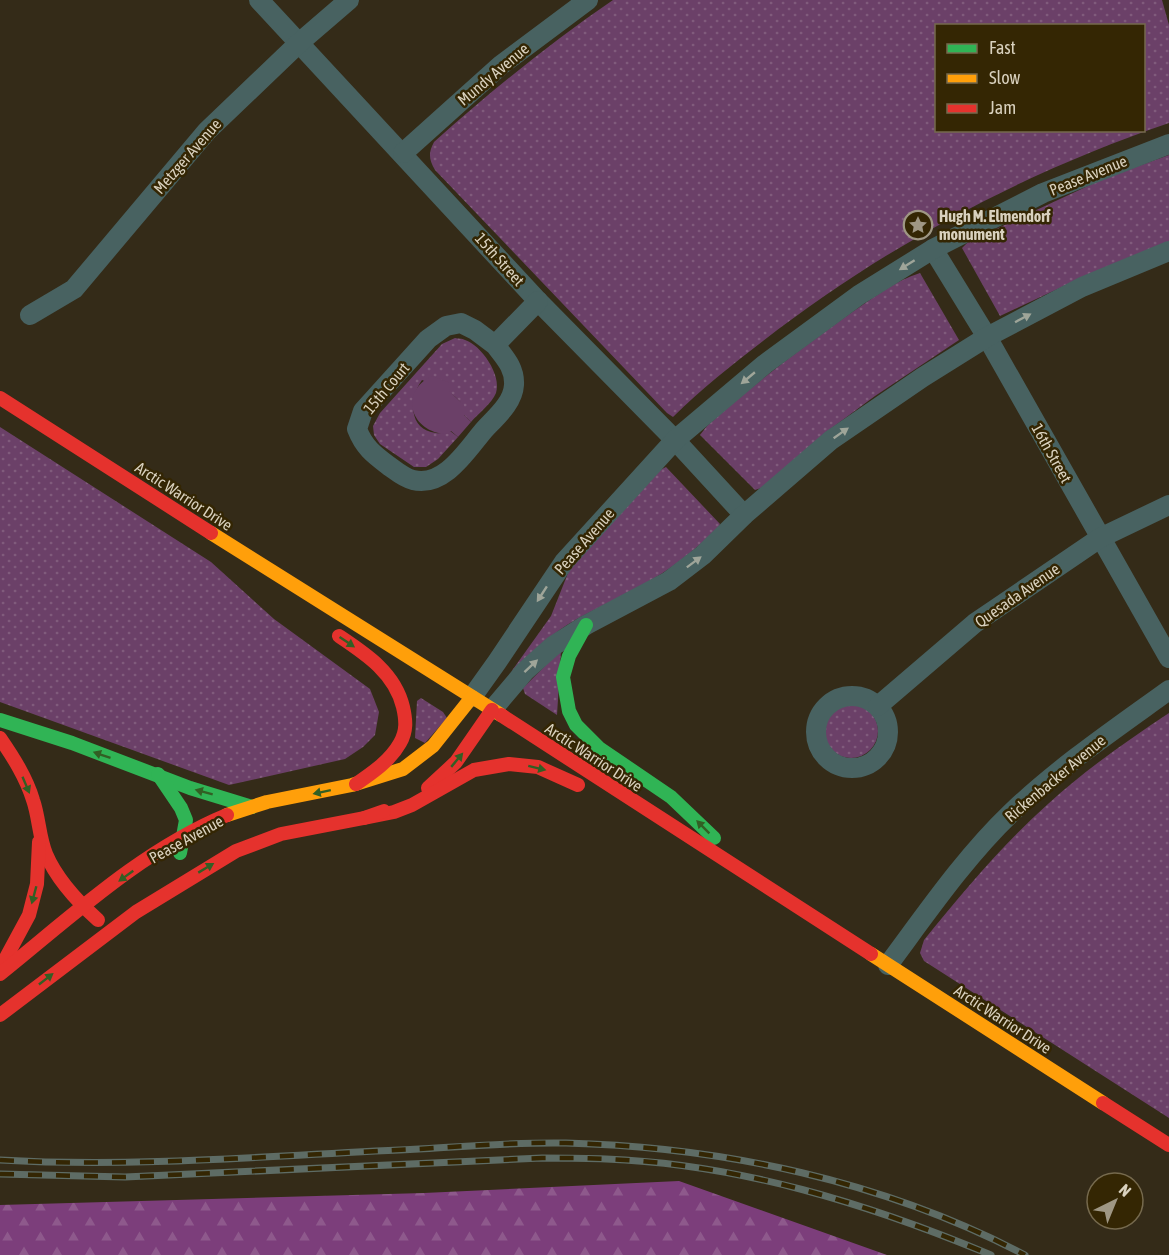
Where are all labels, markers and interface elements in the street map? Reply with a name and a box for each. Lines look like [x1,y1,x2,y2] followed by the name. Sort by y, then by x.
[935,24,1145,132] legend
[989,37,1016,58] text: Fast
[454,39,533,110] street label: Mundy Avenue
[989,67,1020,88] text: Slow
[989,97,1016,118] text: Jam
[150,115,225,198] street label: Metzger Avenue
[1047,151,1129,199] street label: Pease Avenue
[939,207,1051,243] place label: Hugh M. Elmendorf monument
[902,209,934,241] place icon: Hugh M. Elmendorf monument
[472,229,529,289] street label: 15th Street
[899,260,915,271] one-way arrow
[1015,313,1032,323] one-way arrow
[359,358,413,417] street label: 15th Court
[741,371,756,384] one-way arrow
[1028,420,1076,486] street label: 16th Street
[833,428,849,439] one-way arrow
[132,458,236,534] street label: Arctic Warrior Drive
[550,504,618,578] street label: Pease Avenue
[687,556,702,568] one-way arrow
[971,559,1063,631] street label: Quesada Avenue
[536,586,548,602] one-way arrow
[339,636,355,648] one-way arrow
[523,659,538,673] one-way arrow
[542,719,646,795] street label: Arctic Warrior Drive
[1001,731,1109,825] street label: Rickenbacker Avenue
[93,749,111,759] one-way arrow
[451,752,464,768] one-way arrow
[527,763,546,773] one-way arrow
[22,776,31,793] one-way arrow
[195,787,213,796] one-way arrow
[313,787,331,797] one-way arrow
[146,811,226,867] street label: Pease Avenue
[695,820,710,834] one-way arrow
[198,863,214,874] one-way arrow
[119,870,135,882] one-way arrow
[29,886,39,904] one-way arrow
[38,973,54,986] one-way arrow
[951,981,1055,1057] street label: Arctic Warrior Drive
[1085,1171,1145,1231] north arrow
[1116,1180,1135,1200] text: N

